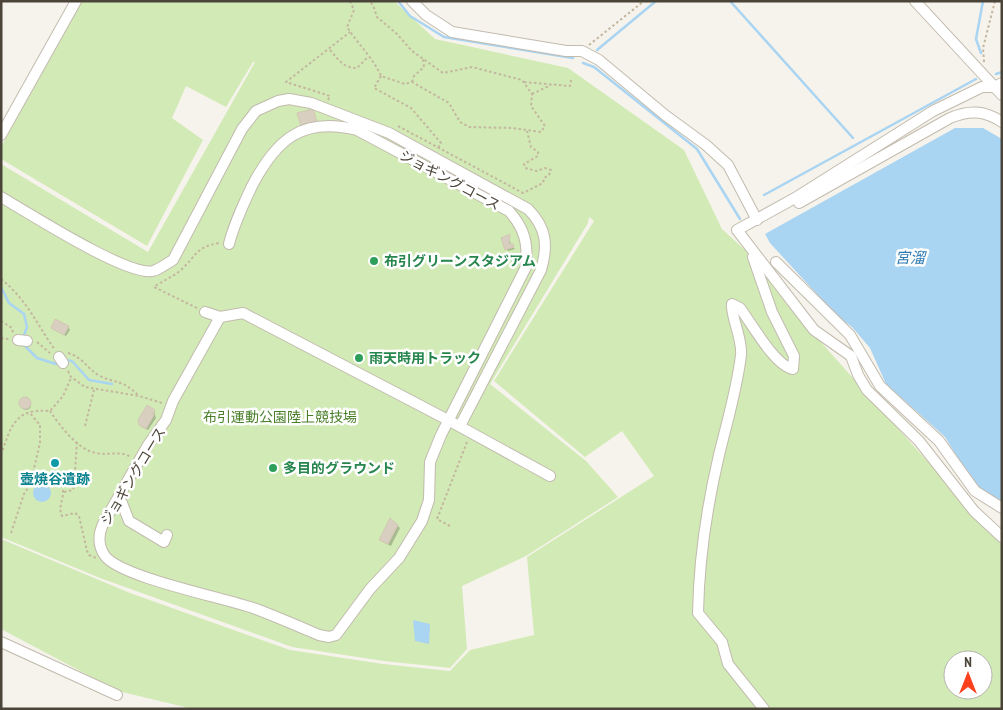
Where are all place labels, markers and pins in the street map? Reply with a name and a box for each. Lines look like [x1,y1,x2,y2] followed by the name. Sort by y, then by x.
[384,252,536,270] place label: 布引グリーンスタジアム
[368,255,380,267] marker: 布引グリーンスタジアム
[369,349,481,367] place label: 雨天時用トラック
[353,352,365,364] marker: 雨天時用トラック
[49,457,61,469] marker: 壺焼谷遺跡
[283,459,395,477] place label: 多目的グラウンド
[267,462,279,474] marker: 多目的グラウンド
[20,470,90,488] place label: 壺焼谷遺跡

